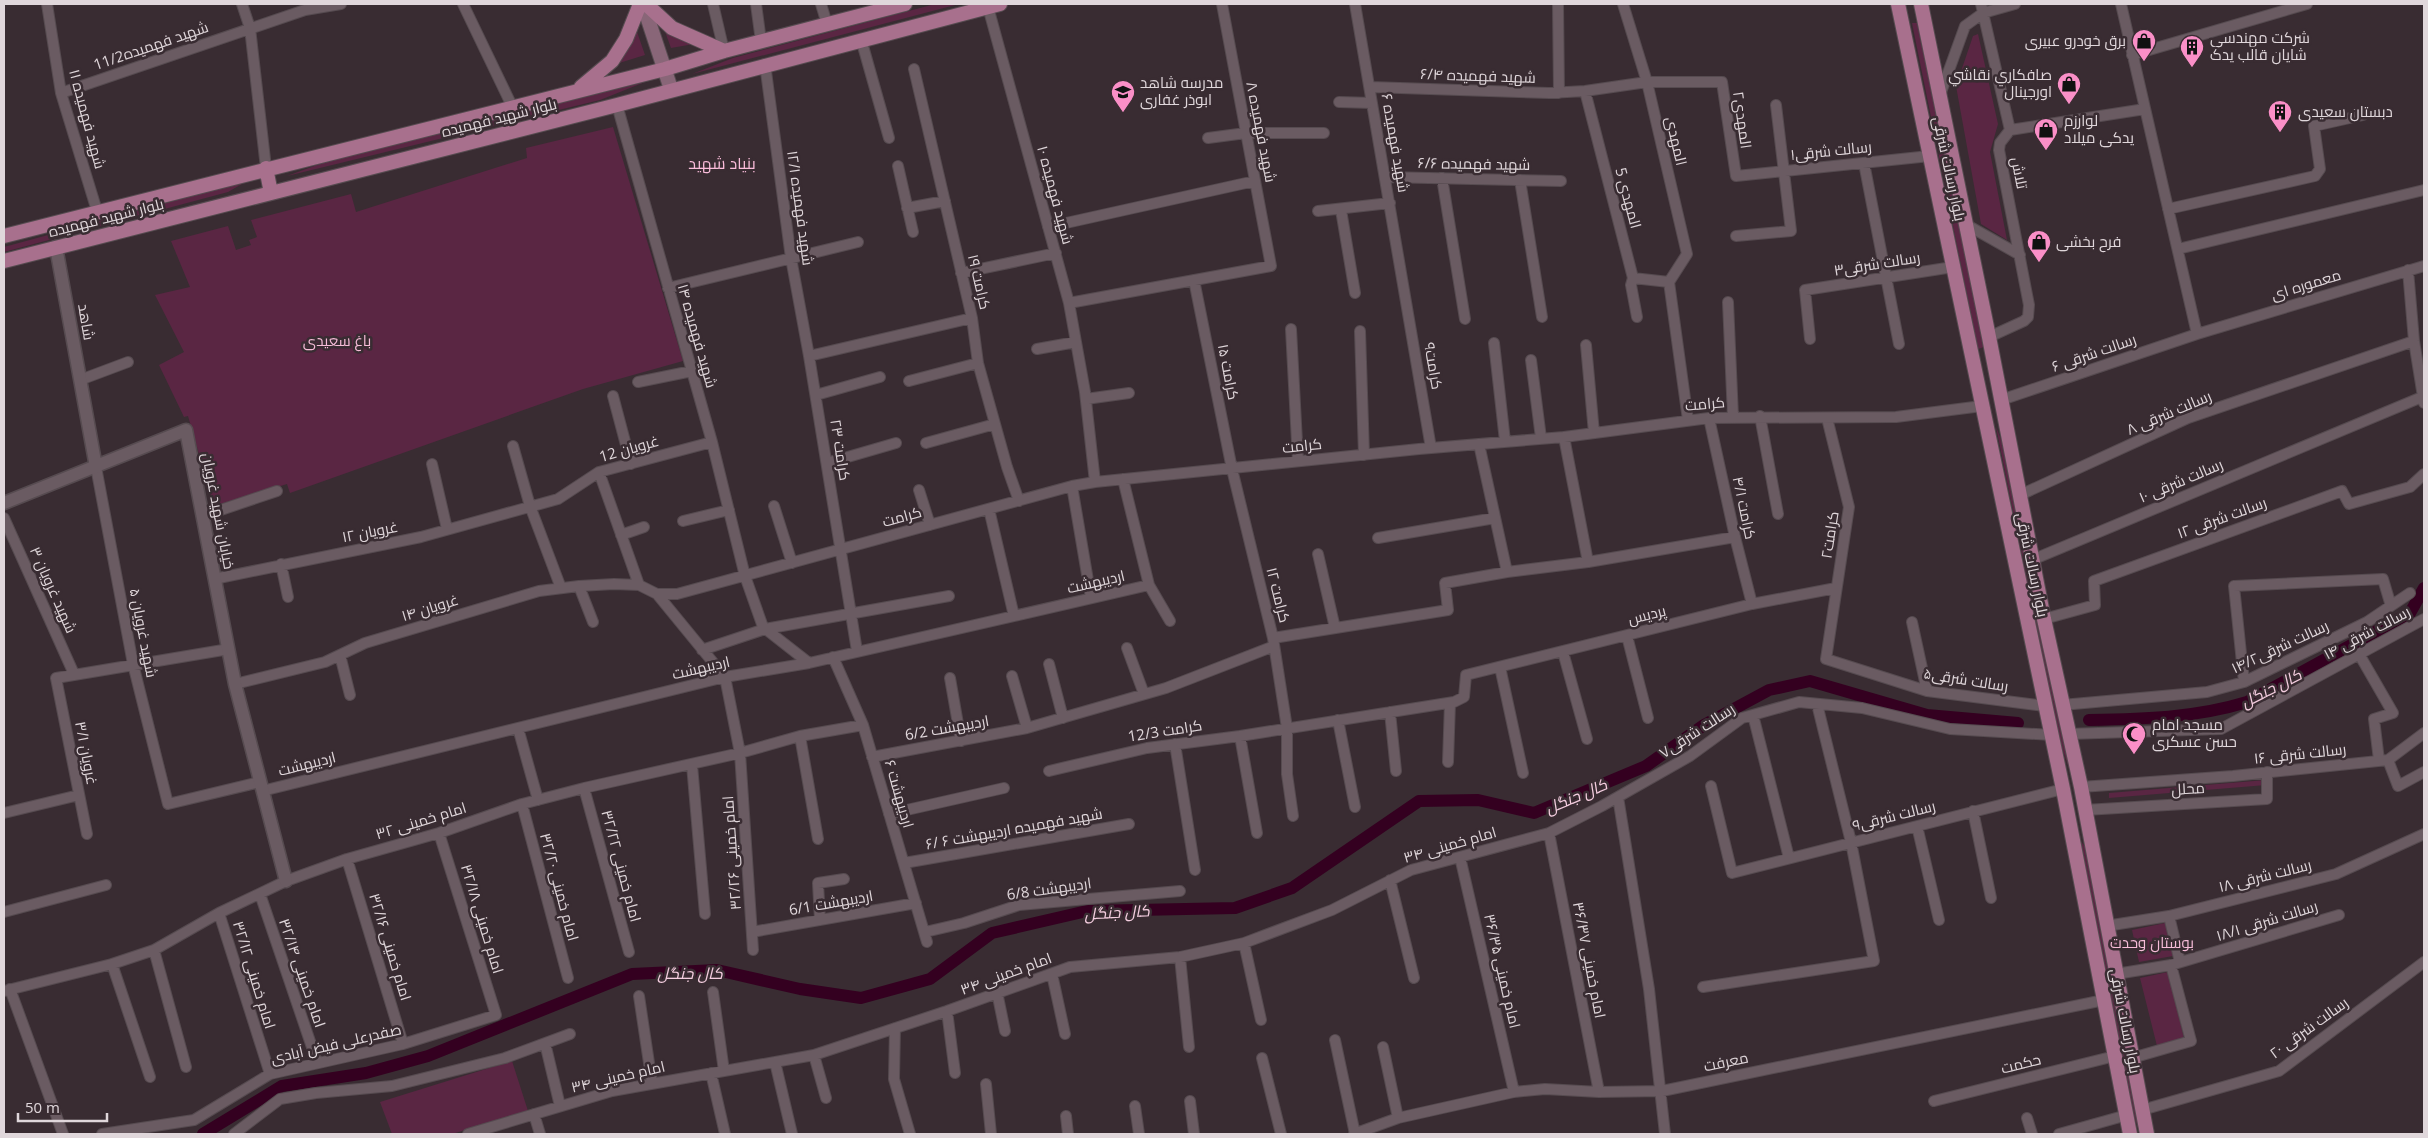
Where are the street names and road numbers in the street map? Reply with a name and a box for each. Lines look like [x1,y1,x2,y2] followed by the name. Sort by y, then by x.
[91,16,211,75] street label: شهید فهمیده11/2
[1420,63,1536,88] street label: شهید فهمیده ۶/۴
[64,67,111,171] street label: شهید فهمیده ۱۱
[1241,80,1282,184] street label: شهید فهمیده ۸
[1728,90,1757,150] street label: المهدی۲
[1376,92,1415,194] street label: شهید فهمیده ۶
[439,93,559,142] street label: بلوار شهید فهمیده
[1661,114,1692,167] street label: المهدی
[1928,115,1971,223] street label: بلوار رسالت شرقی
[1789,136,1873,165] street label: رسالت شرقی۱
[1032,143,1079,246] street label: شهید فهمیده ۱۰
[782,149,819,267] street label: شهید فهمیده ۱۲/۱
[1417,152,1531,175] street label: شهید فهمیده ۶/۶
[2006,155,2033,191] street label: تلاش
[1610,165,1647,231] street label: المهدی 5
[46,193,166,242] street label: بلوار شهید فهمیده
[1832,246,1922,281] street label: رسالت شرقی۳
[964,252,996,311] street label: کرامت ۱۹
[2268,264,2343,305] street label: معموره ای
[673,281,722,390] street label: شهید فهمیده ۱۴
[74,302,100,342] street label: شاهد
[2049,328,2139,377] street label: رسالت شرقی ۶
[1420,341,1448,391] street label: کرامت۹
[1214,342,1244,401] street label: کرامت ۱۵
[2123,385,2214,440] street label: رسالت شرقی ۸
[1684,391,1726,415] street label: کرامت
[826,418,856,482] street label: کرامت ۲۳
[597,430,661,467] street label: غرویان 12
[1281,433,1323,457] street label: کرامت
[197,451,240,571] street label: خیابان شهید غرویان
[2136,453,2226,508] street label: رسالت شرقی ۱۰
[1729,475,1761,541] street label: کرامت ۴/۱
[2174,492,2269,543] street label: رسالت شرقی ۱۲
[880,501,924,531] street label: کرامت
[1815,510,1843,560] street label: کرامت۲
[2011,511,2054,619] street label: بلوار رسالت شرقی
[340,516,400,547] street label: غرویان ۱۲
[25,543,82,636] street label: شهید غرویان ۳
[1065,565,1127,598] street label: اردیبهشت
[1262,565,1295,624] street label: کرامت ۱۲
[125,586,162,679] street label: شهید غرویان ۵
[399,589,461,626] street label: غرویان ۱۴
[1626,600,1668,629] street label: پردیس
[2320,601,2414,664] street label: رسالت شرقی ۱۴
[2228,615,2332,678] street label: رسالت شرقی۱۴/۲
[670,651,732,684] street label: اردیبهشت
[1922,662,2010,697] street label: رسالت شرقی۵
[1655,698,1739,763] street label: رسالت شرقی۷
[903,710,991,745] street label: اردیبهشت 6/2
[1126,714,1203,746] street label: کرامت 12/3
[70,719,103,786] street label: غرویان ۳/۱
[2253,738,2347,769] street label: رسالت شرقی ۱۶
[276,746,338,781] street label: اردیبهشت
[880,757,919,830] street label: اردیبهشت ۶
[2171,777,2205,800] street label: محلل
[717,795,746,911] street label: امام خمینی ۳۲/۲۶
[1850,795,1938,836] street label: رسالت شرقی۹
[373,797,469,844] street label: امام خمینی ۳۲
[924,803,1104,854] street label: شهید فهمیده اردیبهشت ۶ /۶
[596,808,647,924] street label: امام خمینی ۳۲/۲۲
[1401,821,1499,868] street label: امام خمینی ۳۴
[535,831,584,943] street label: امام خمینی ۳۲/۲۰
[2216,854,2314,897] street label: رسالت شرقی ۱۸
[456,862,509,976] street label: امام خمینی ۳۲/۱۸
[1005,872,1093,905] street label: اردیبهشت 6/8
[787,885,875,920] street label: اردیبهشت 6/1
[364,891,417,1003] street label: امام خمینی ۳۲/۱۶
[2214,895,2320,946] street label: رسالت شرقی ۱۸/۱
[1568,900,1611,1020] street label: امام خمینی ۳۶/۳۷
[1479,912,1526,1030] street label: امام خمینی ۳۶/۳۵
[274,916,331,1030] street label: امام خمینی ۳۲/۱۴
[228,918,281,1031] street label: امام خمینی ۳۲/۱۲
[957,947,1054,1000] street label: امام خمینی ۳۴
[2105,967,2146,1075] street label: بلوار رسالت شرقی
[2265,992,2352,1063] street label: رسالت شرقی ۲۰
[269,1018,403,1069] street label: صفدرعلی فیض آبادی
[1702,1047,1750,1075] street label: معرفت
[1999,1048,2043,1078] street label: حکمت
[569,1055,667,1098] street label: امام خمینی ۳۴

